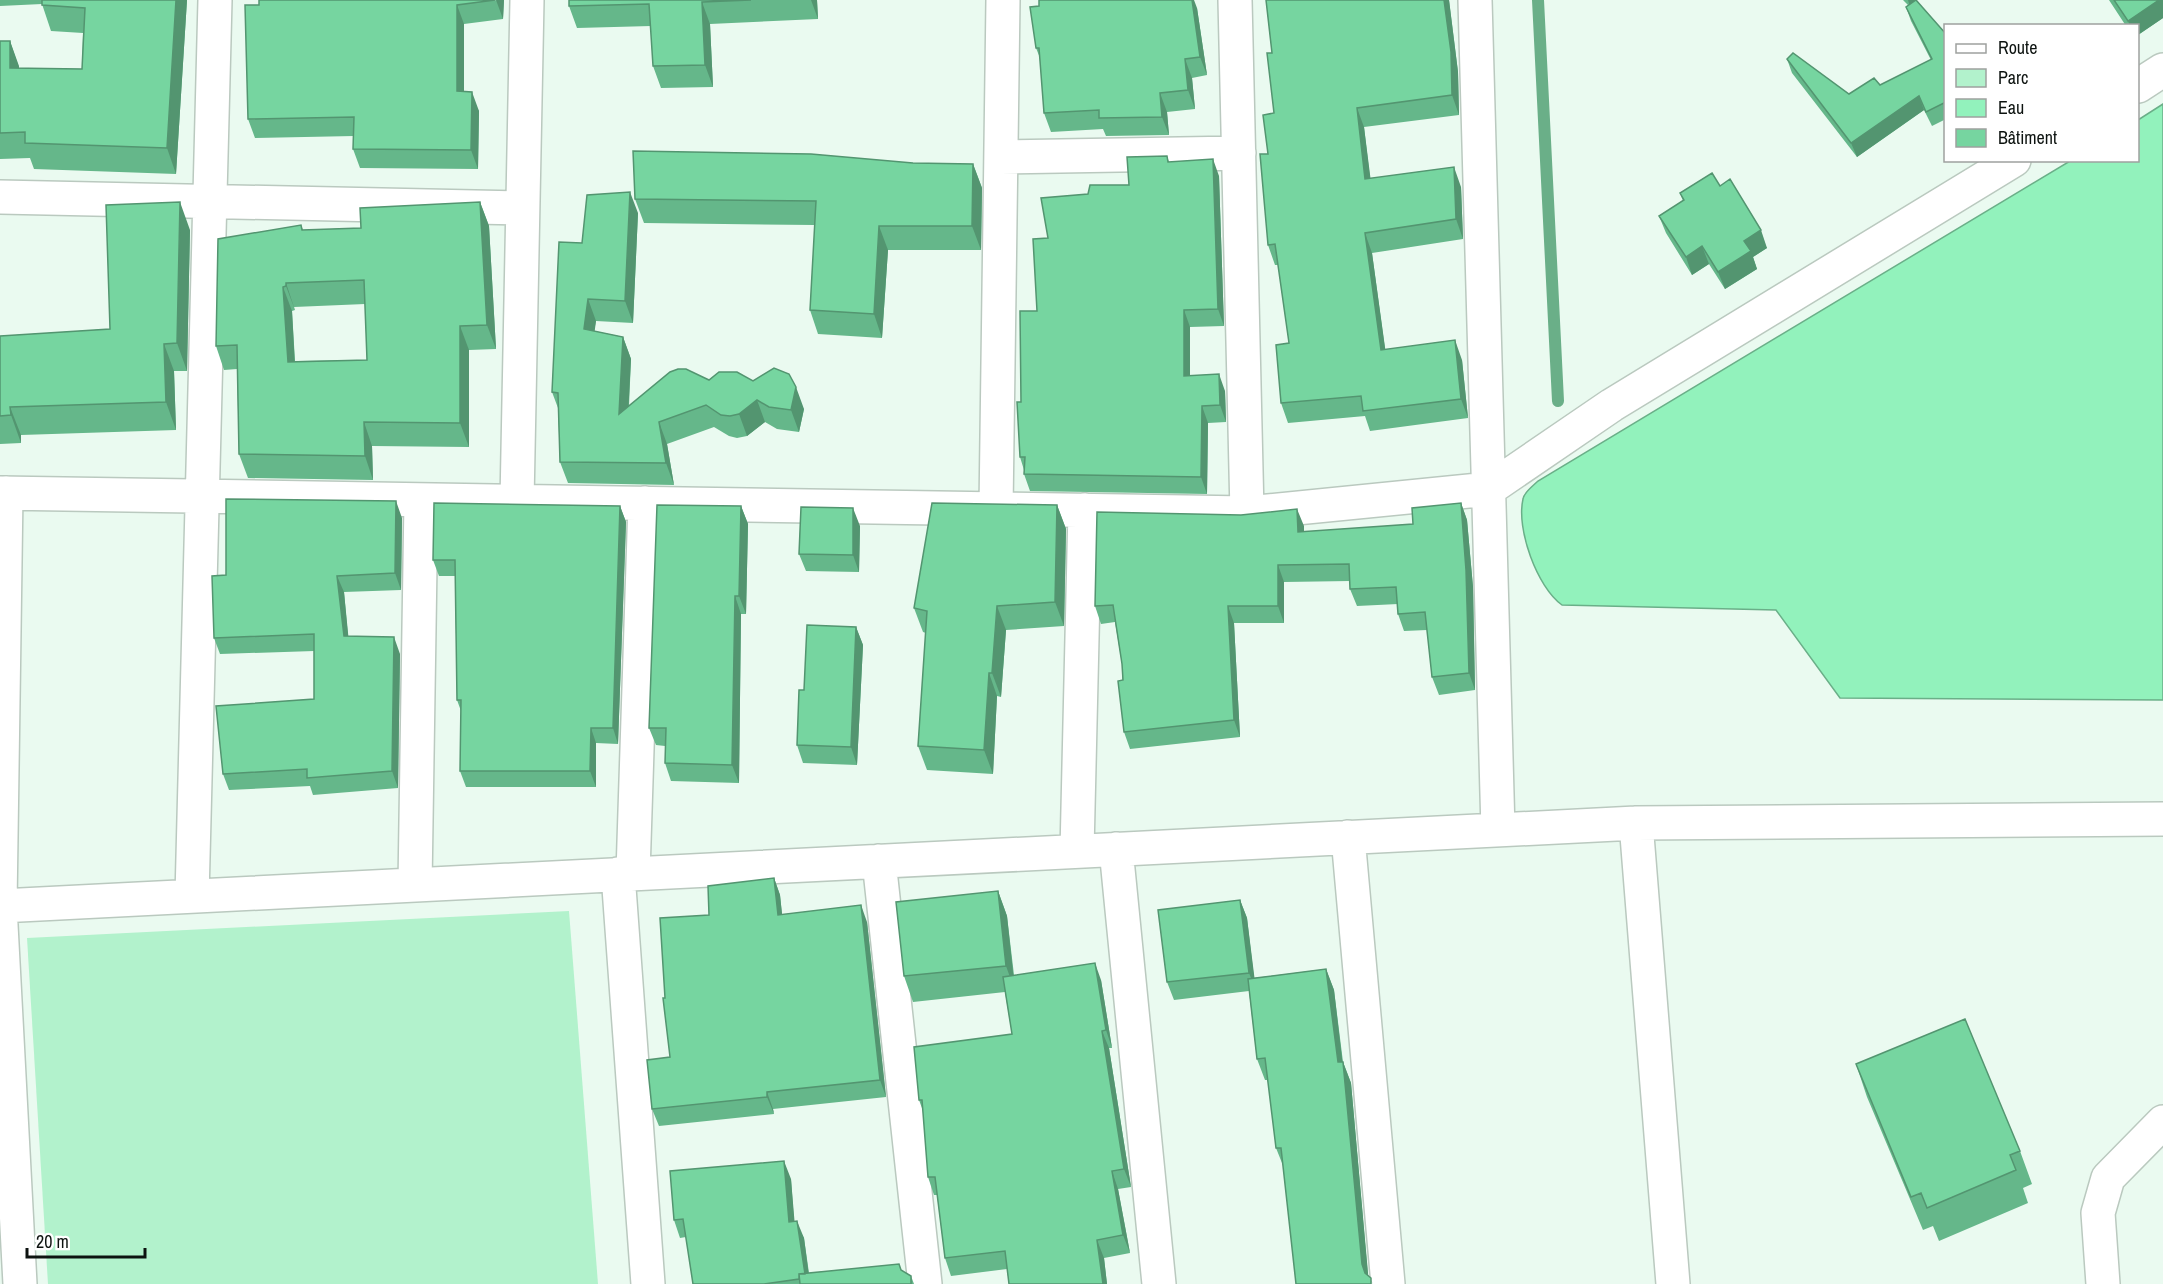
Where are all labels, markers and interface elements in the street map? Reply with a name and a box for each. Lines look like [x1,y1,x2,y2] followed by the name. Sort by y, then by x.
[1944,24,2139,162] legend
[1998,35,2037,60] text: Route
[1998,65,2028,90] text: Parc
[1998,95,2024,120] text: Eau
[1998,125,2057,150] text: Bâtiment
[27,1221,146,1259] scale bar
[36,1229,69,1254] text: 20 m

